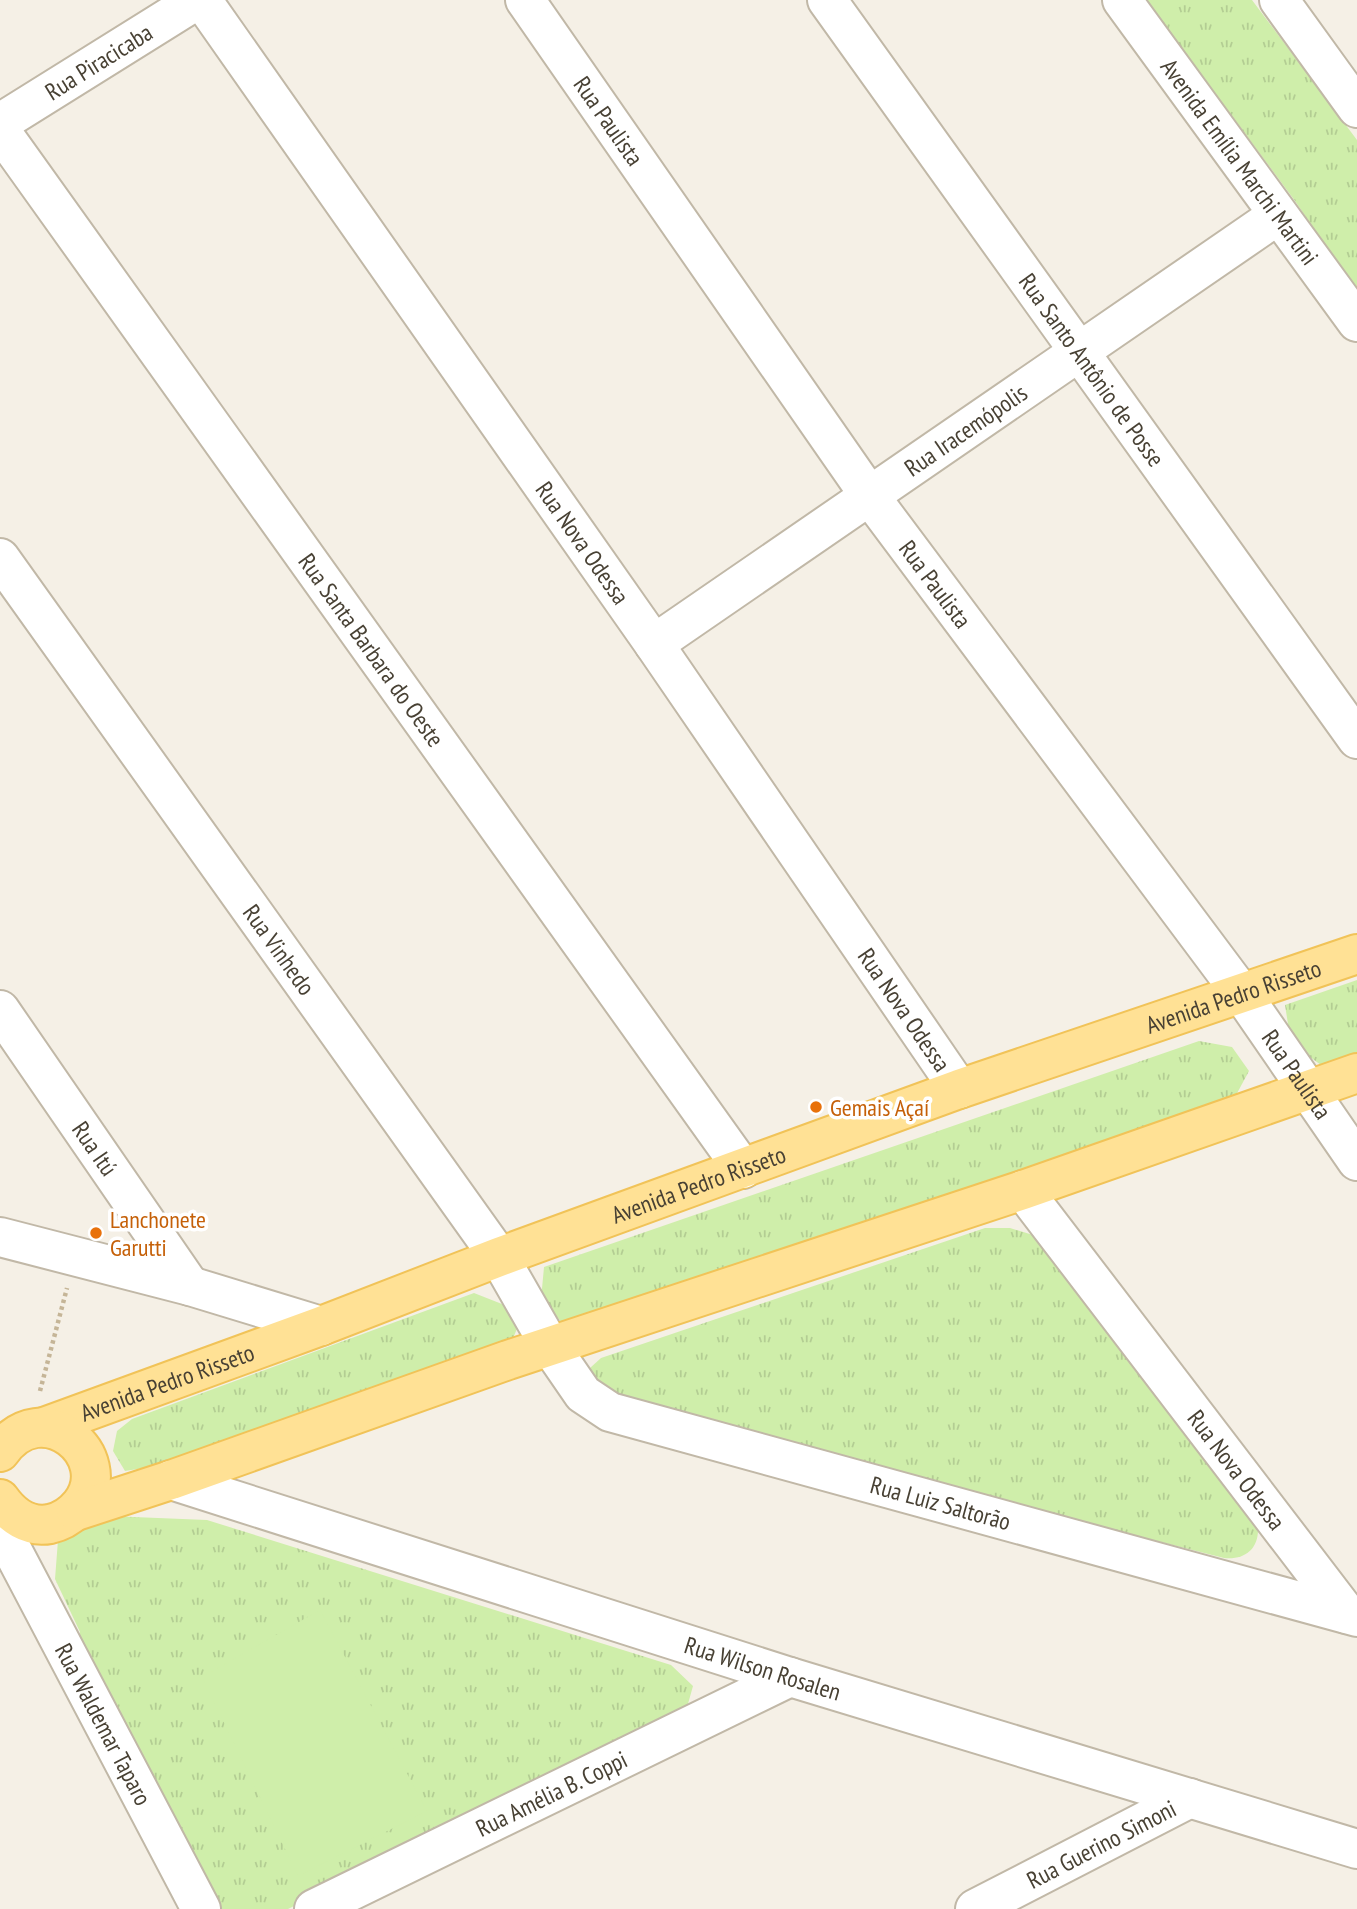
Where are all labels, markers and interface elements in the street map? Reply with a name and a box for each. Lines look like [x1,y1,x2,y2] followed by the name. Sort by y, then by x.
[39,16,158,107] street label: Rua Piracicaba
[1154,52,1326,271] street label: Avenida Emília Marchi Martini
[567,70,651,171] street label: Rua Paulista
[1012,267,1172,472] street label: Rua Santo Antônio de Posse
[898,377,1033,483] street label: Rua Iracemópolis
[529,475,637,610] street label: Rua Nova Odessa
[893,534,979,634] street label: Rua Paulista
[292,547,451,753] street label: Rua Santa Barbara do Oeste
[237,898,322,1001] street label: Rua Vinhedo
[851,942,958,1077] street label: Rua Nova Odessa
[1142,952,1325,1040] street label: Avenida Pedro Risseto
[1255,1023,1339,1125] street label: Rua Paulista
[830,1092,929,1123] place label: Gemais Açaí
[808,1099,824,1115] marker: Gemais Açaí
[66,1115,125,1182] street label: Rua Itú
[607,1138,790,1230] street label: Avenida Pedro Risseto
[110,1204,206,1263] place label: Lanchonete Garutti
[88,1225,104,1241] marker: Lanchonete Garutti
[76,1336,258,1428] street label: Avenida Pedro Risseto
[1181,1403,1292,1536] street label: Rua Nova Odessa
[867,1469,1014,1537] street label: Rua Luiz Saltorão
[681,1629,845,1707] street label: Rua Wilson Rosalen
[48,1638,159,1810] street label: Rua Waldemar Taparo
[471,1743,632,1843] street label: Rua Amélia B. Coppi
[1021,1792,1181,1895] street label: Rua Guerino Simoni

